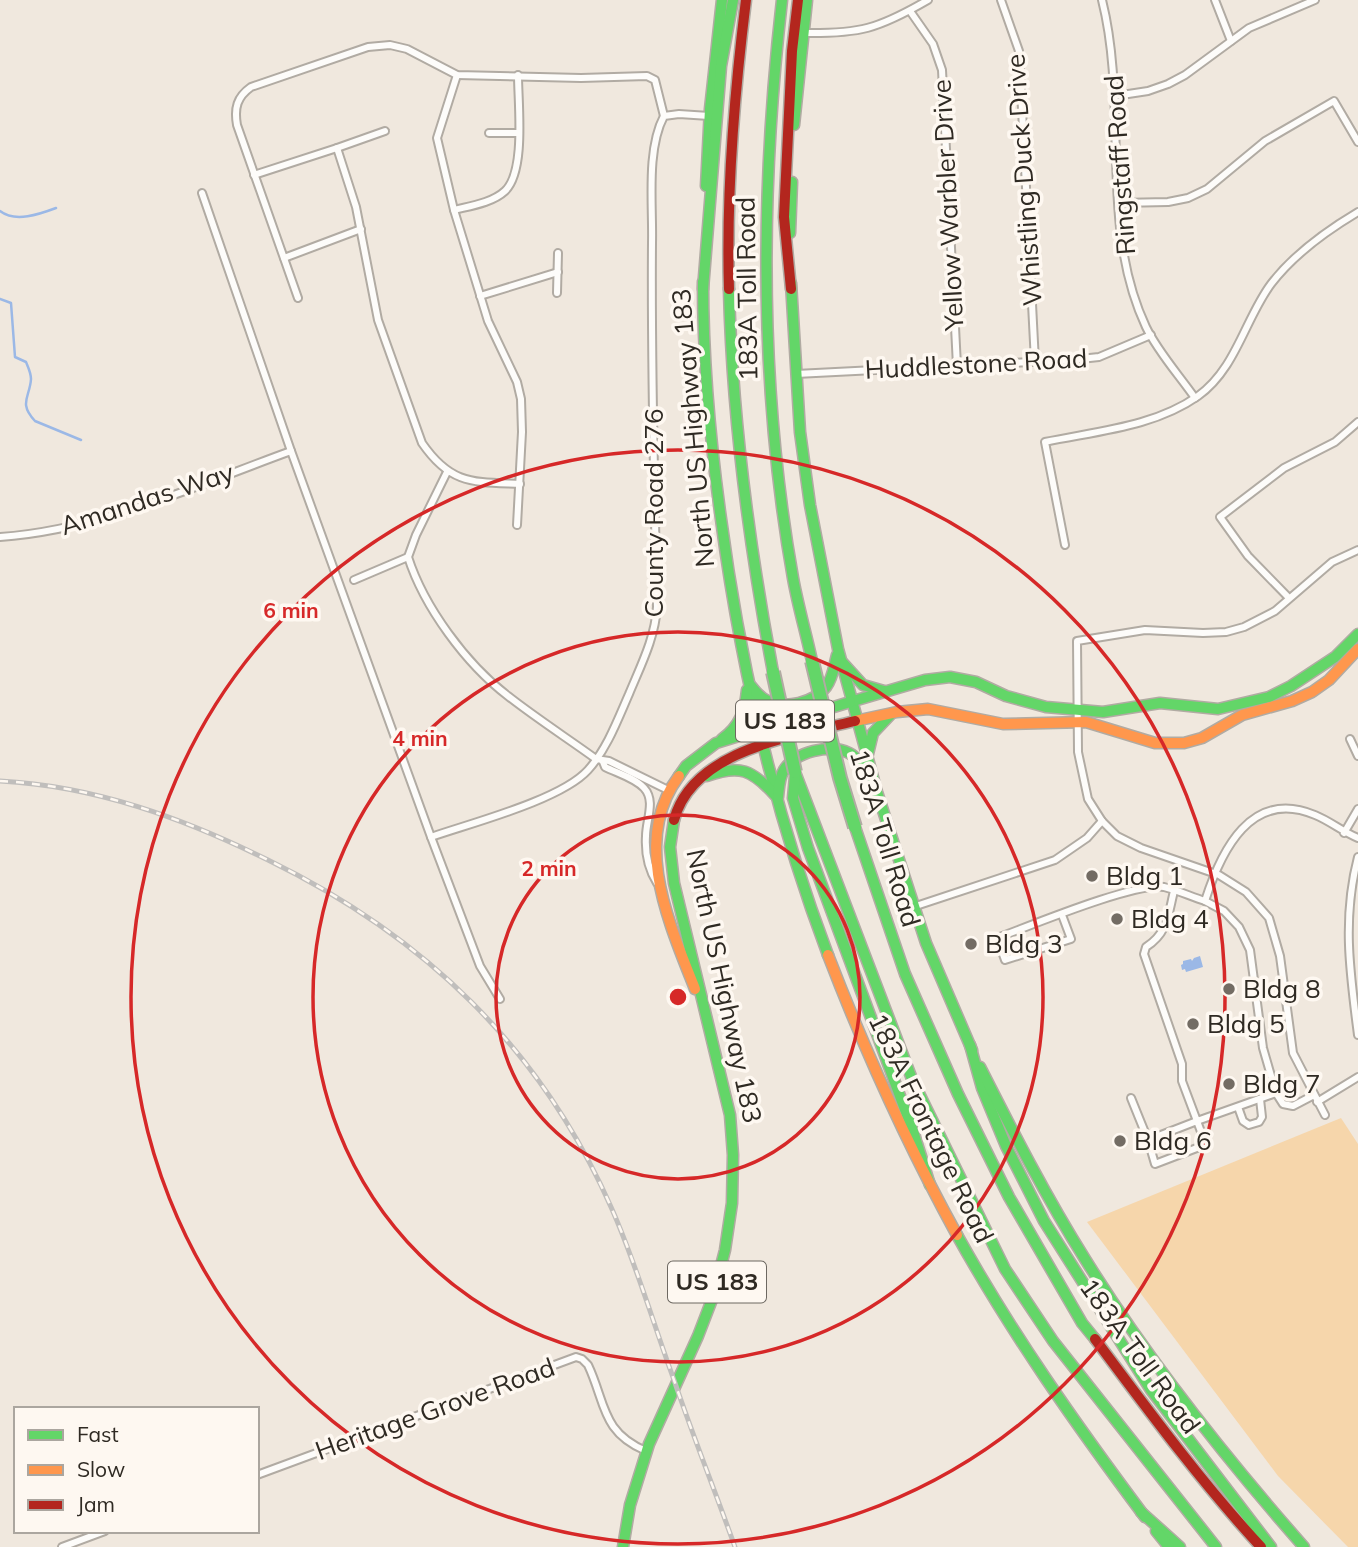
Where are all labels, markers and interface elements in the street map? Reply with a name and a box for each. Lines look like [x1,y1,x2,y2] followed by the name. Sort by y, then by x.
[998,53,1049,307] street label: Whistling Duck Drive
[1097,74,1142,256] street label: Ringstaff Road
[924,78,971,333] street label: Yellow Warbler Drive
[728,197,765,381] street label: 183A Toll Road
[664,287,721,569] street label: North US Highway 183
[864,341,1088,386] street label: Huddlestone Road
[637,408,670,618] street label: County Road 276
[56,455,238,542] street label: Amandas Way
[263,597,319,623] text: 6 min
[736,700,834,742] road number: US 183
[392,725,448,751] text: 4 min
[843,745,928,931] street label: 183A Toll Road
[679,846,770,1126] street label: North US Highway 183
[521,855,577,881] text: 2 min
[1106,859,1184,892] place label: Bldg 1
[1084,868,1100,884] marker: Bldg 1
[1131,902,1209,935] place label: Bldg 4
[1109,911,1125,927] marker: Bldg 4
[985,927,1063,960] place label: Bldg 3
[963,936,979,952] marker: Bldg 3
[1243,972,1321,1005] place label: Bldg 8
[1221,981,1237,997] marker: Bldg 8
[666,985,690,1009] centre of rings
[1207,1007,1285,1040] place label: Bldg 5
[862,1008,1001,1248] street label: 183A Frontage Road
[1185,1016,1201,1032] marker: Bldg 5
[1243,1067,1321,1100] place label: Bldg 7
[1221,1076,1237,1092] marker: Bldg 7
[1134,1124,1212,1157] place label: Bldg 6
[1112,1133,1128,1149] marker: Bldg 6
[668,1262,766,1302] road number: US 183
[1073,1272,1208,1440] street label: 183A Toll Road
[311,1350,559,1467] street label: Heritage Grove Road
[14,1407,259,1533] legend
[77,1421,119,1447] text: Fast
[77,1456,125,1482] text: Slow
[77,1491,115,1517] text: Jam

